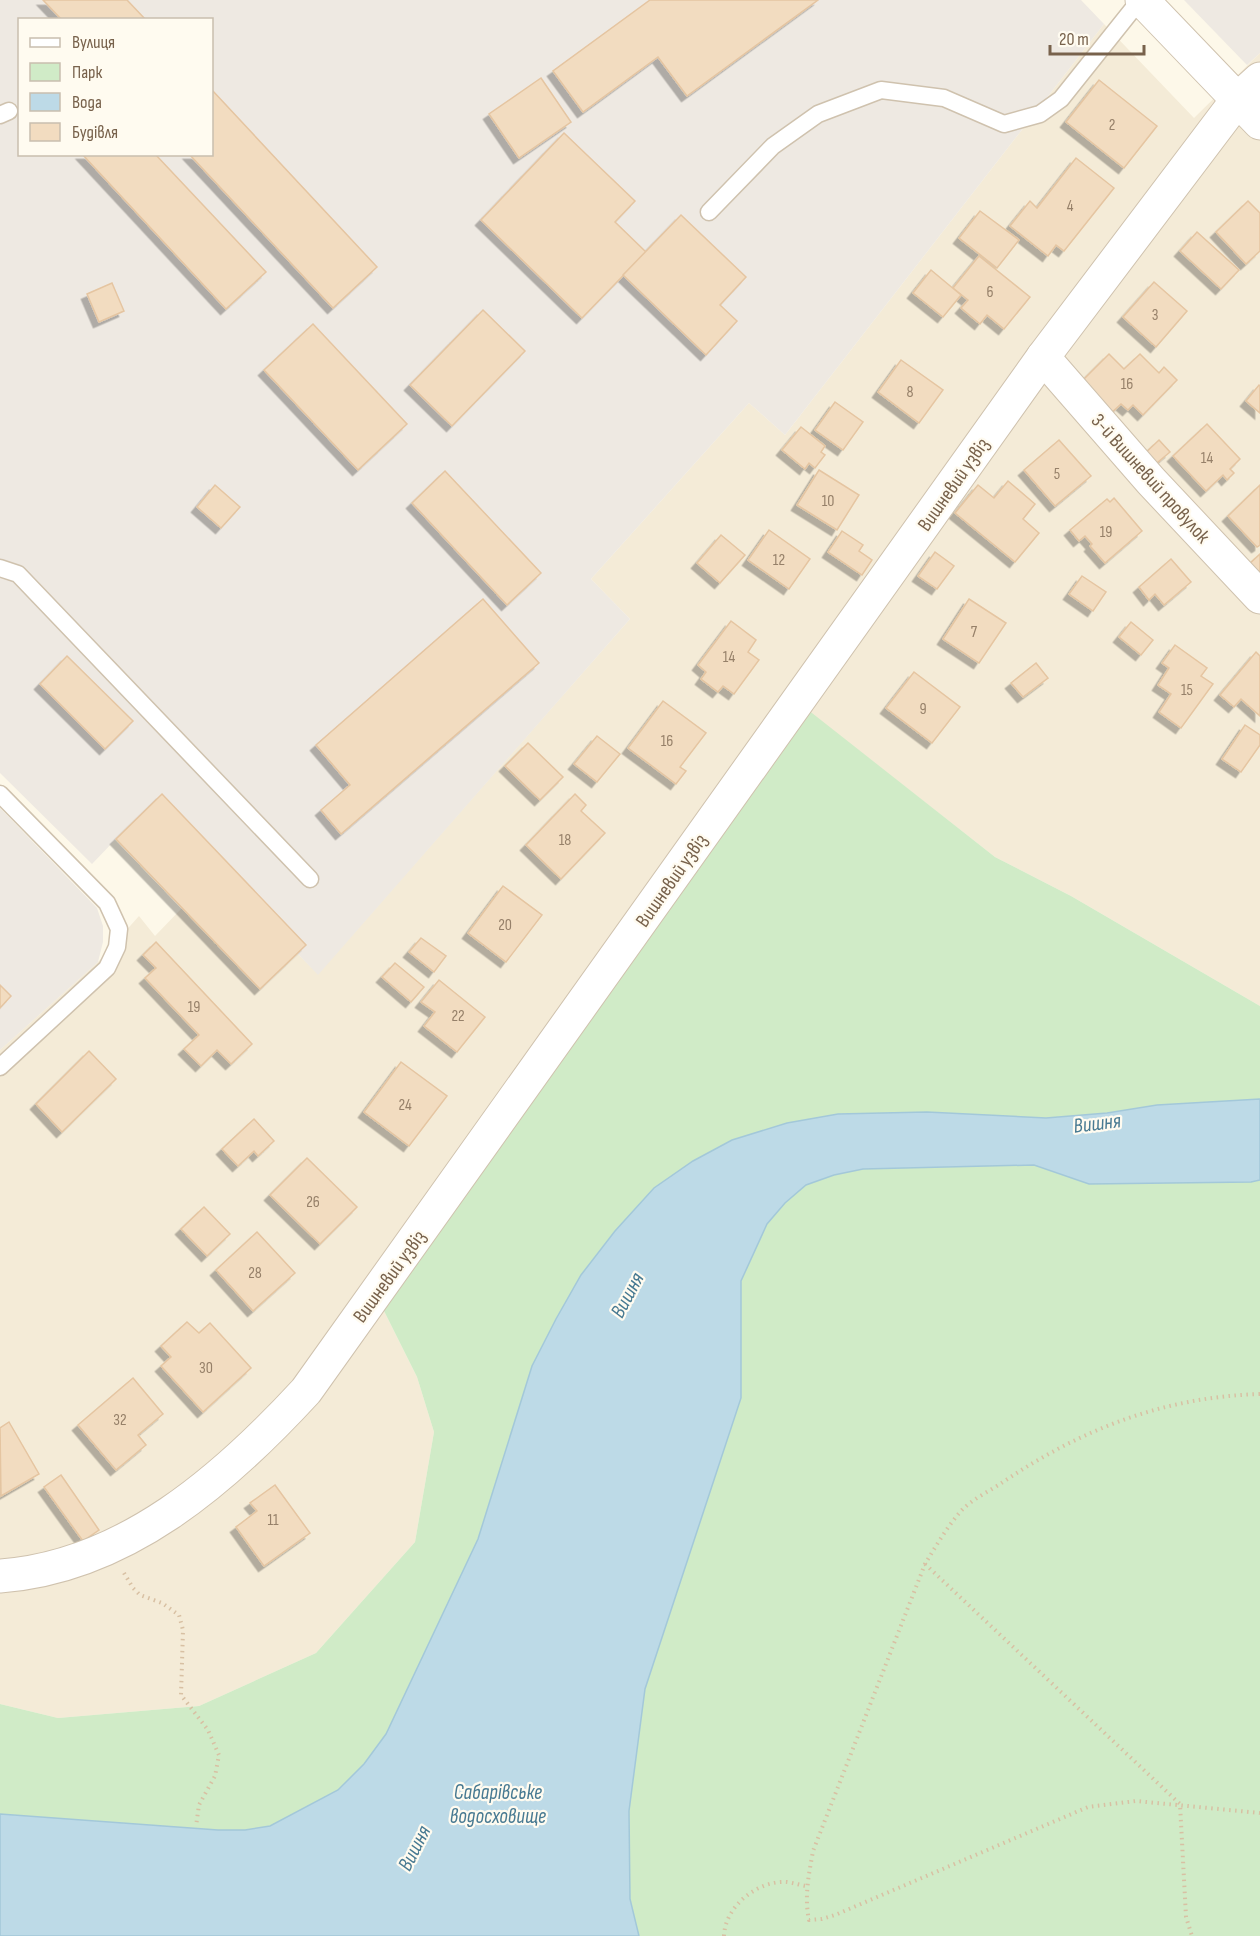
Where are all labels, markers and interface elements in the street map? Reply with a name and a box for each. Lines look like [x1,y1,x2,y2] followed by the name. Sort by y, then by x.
[18,18,213,156] legend
[1050,18,1144,56] scale bar
[1059,29,1089,50] text: 20 m
[72,32,115,53] text: Вулиця
[72,62,103,83] text: Парк
[72,92,102,113] text: Вода
[1109,116,1115,135] house number: 2
[72,122,118,143] text: Будівля
[1067,197,1074,216] house number: 4
[986,283,994,302] house number: 6
[1152,306,1158,325] house number: 3
[1121,375,1133,394] house number: 16
[906,383,914,402] house number: 8
[1086,409,1215,549] street label: 3-й Вишневий провулок
[913,433,995,536] street label: Вишневий узвіз
[1201,449,1213,468] house number: 14
[1054,465,1060,484] house number: 5
[822,492,834,511] house number: 10
[1100,523,1112,542] house number: 19
[773,551,785,570] house number: 12
[971,623,978,642] house number: 7
[723,648,735,667] house number: 14
[1181,681,1193,700] house number: 15
[919,700,927,719] house number: 9
[661,732,673,751] house number: 16
[631,829,713,932] street label: Вишневий узвіз
[559,831,571,850] house number: 18
[498,916,512,935] house number: 20
[188,998,200,1017] house number: 19
[451,1007,465,1026] house number: 22
[398,1096,412,1115] house number: 24
[1072,1108,1122,1139] water label: Вишня
[306,1193,320,1212] house number: 26
[348,1226,431,1328] street label: Вишневий узвіз
[248,1264,262,1283] house number: 28
[605,1268,650,1322] water label: Вишня
[199,1359,213,1378] house number: 30
[113,1411,127,1430] house number: 32
[267,1511,279,1530] house number: 11
[450,1780,546,1829] water label: Сабарівське водосховище
[393,1821,436,1875] water label: Вишня

